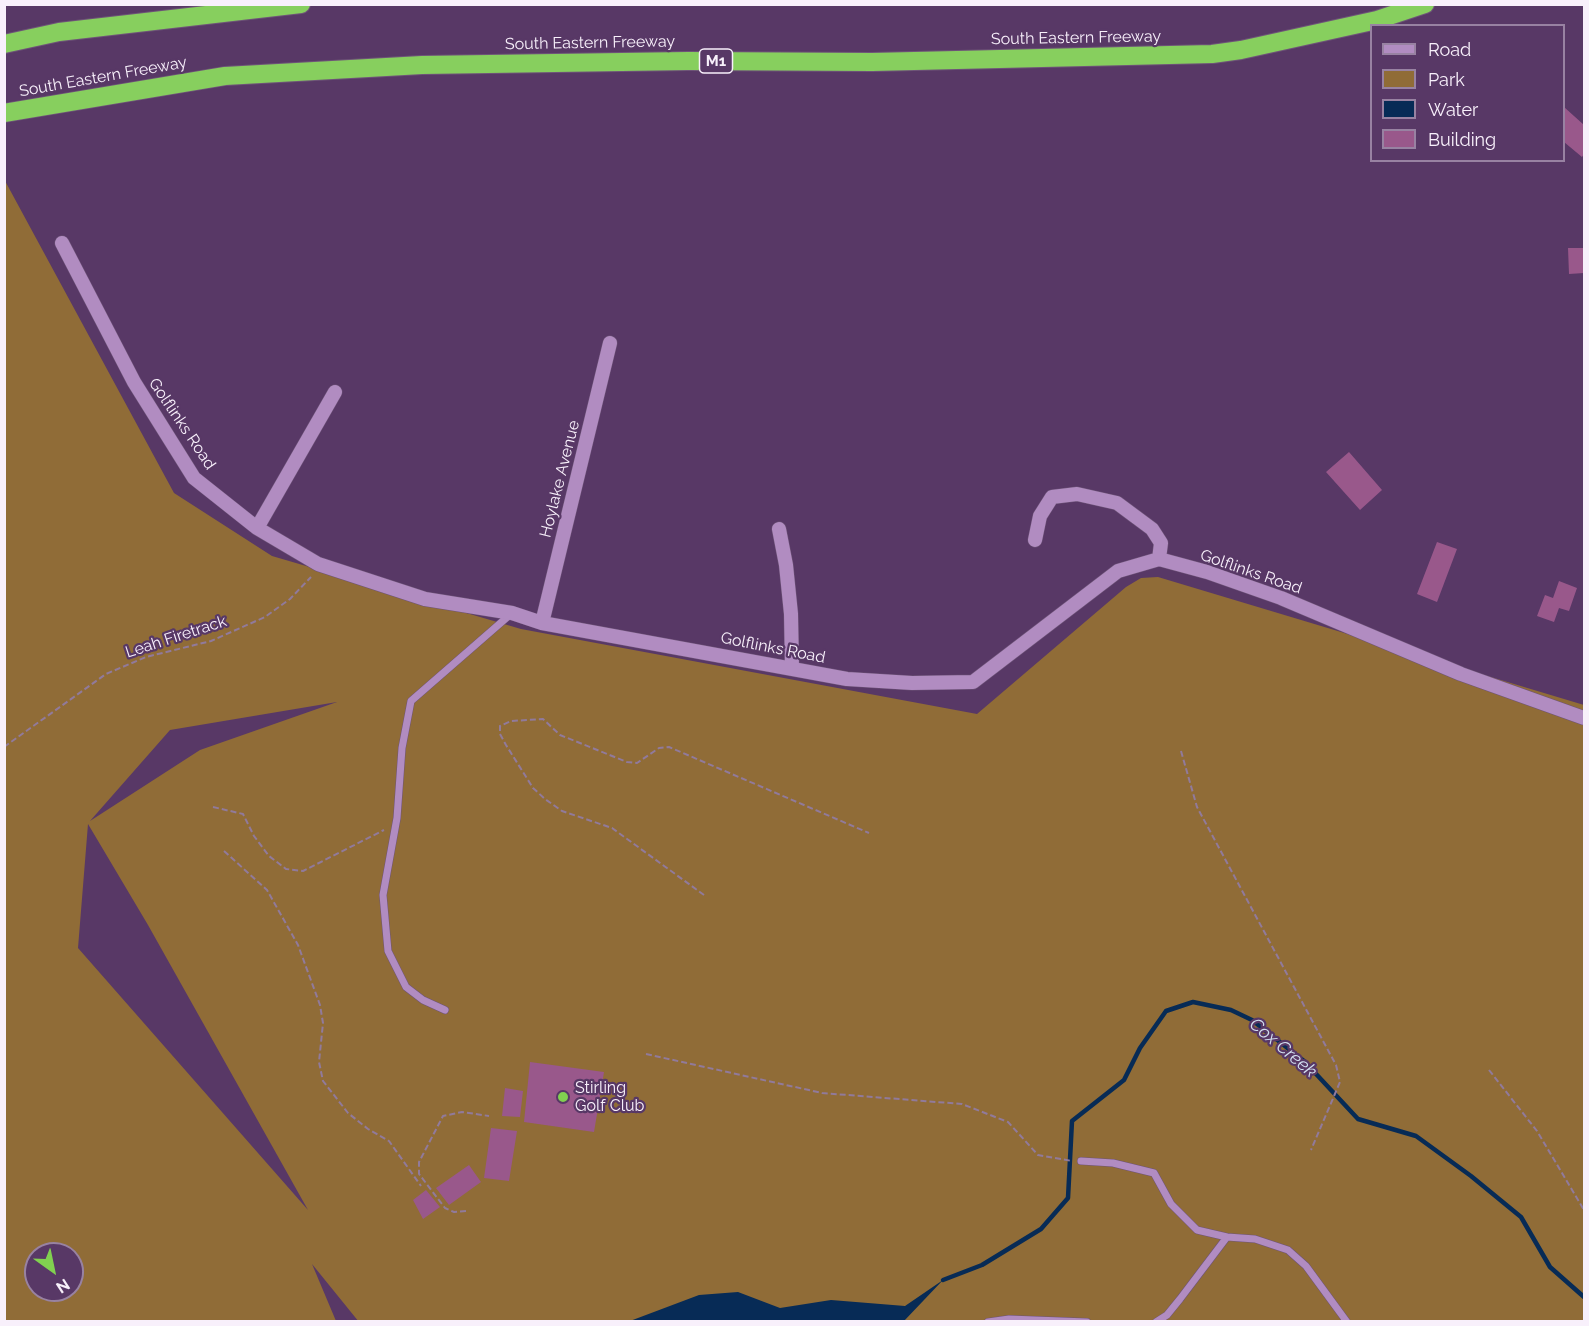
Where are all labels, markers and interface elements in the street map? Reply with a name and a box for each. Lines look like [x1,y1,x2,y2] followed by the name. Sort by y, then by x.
[1370,24,1565,162] legend
[991,27,1161,49] street label: South Eastern Freeway
[505,32,675,54] street label: South Eastern Freeway
[1428,39,1471,60] text: Road
[700,49,732,73] road number: M1
[18,53,188,101] street label: South Eastern Freeway
[1428,69,1465,90] text: Park
[1428,99,1478,120] text: Water
[1428,129,1496,150] text: Building
[144,375,220,473] street label: Golflinks Road
[536,418,584,540] street label: Hoylake Avenue
[1198,546,1304,598] street label: Golflinks Road
[123,612,229,662] street label: Leah Firetrack
[719,628,827,668] street label: Golflinks Road
[1245,1014,1321,1082] water label: Cox Creek
[575,1078,644,1116] place label: Stirling Golf Club
[556,1090,570,1104] marker: Stirling Golf Club
[24,1242,84,1302] north arrow
[53,1275,73,1297] text: N

